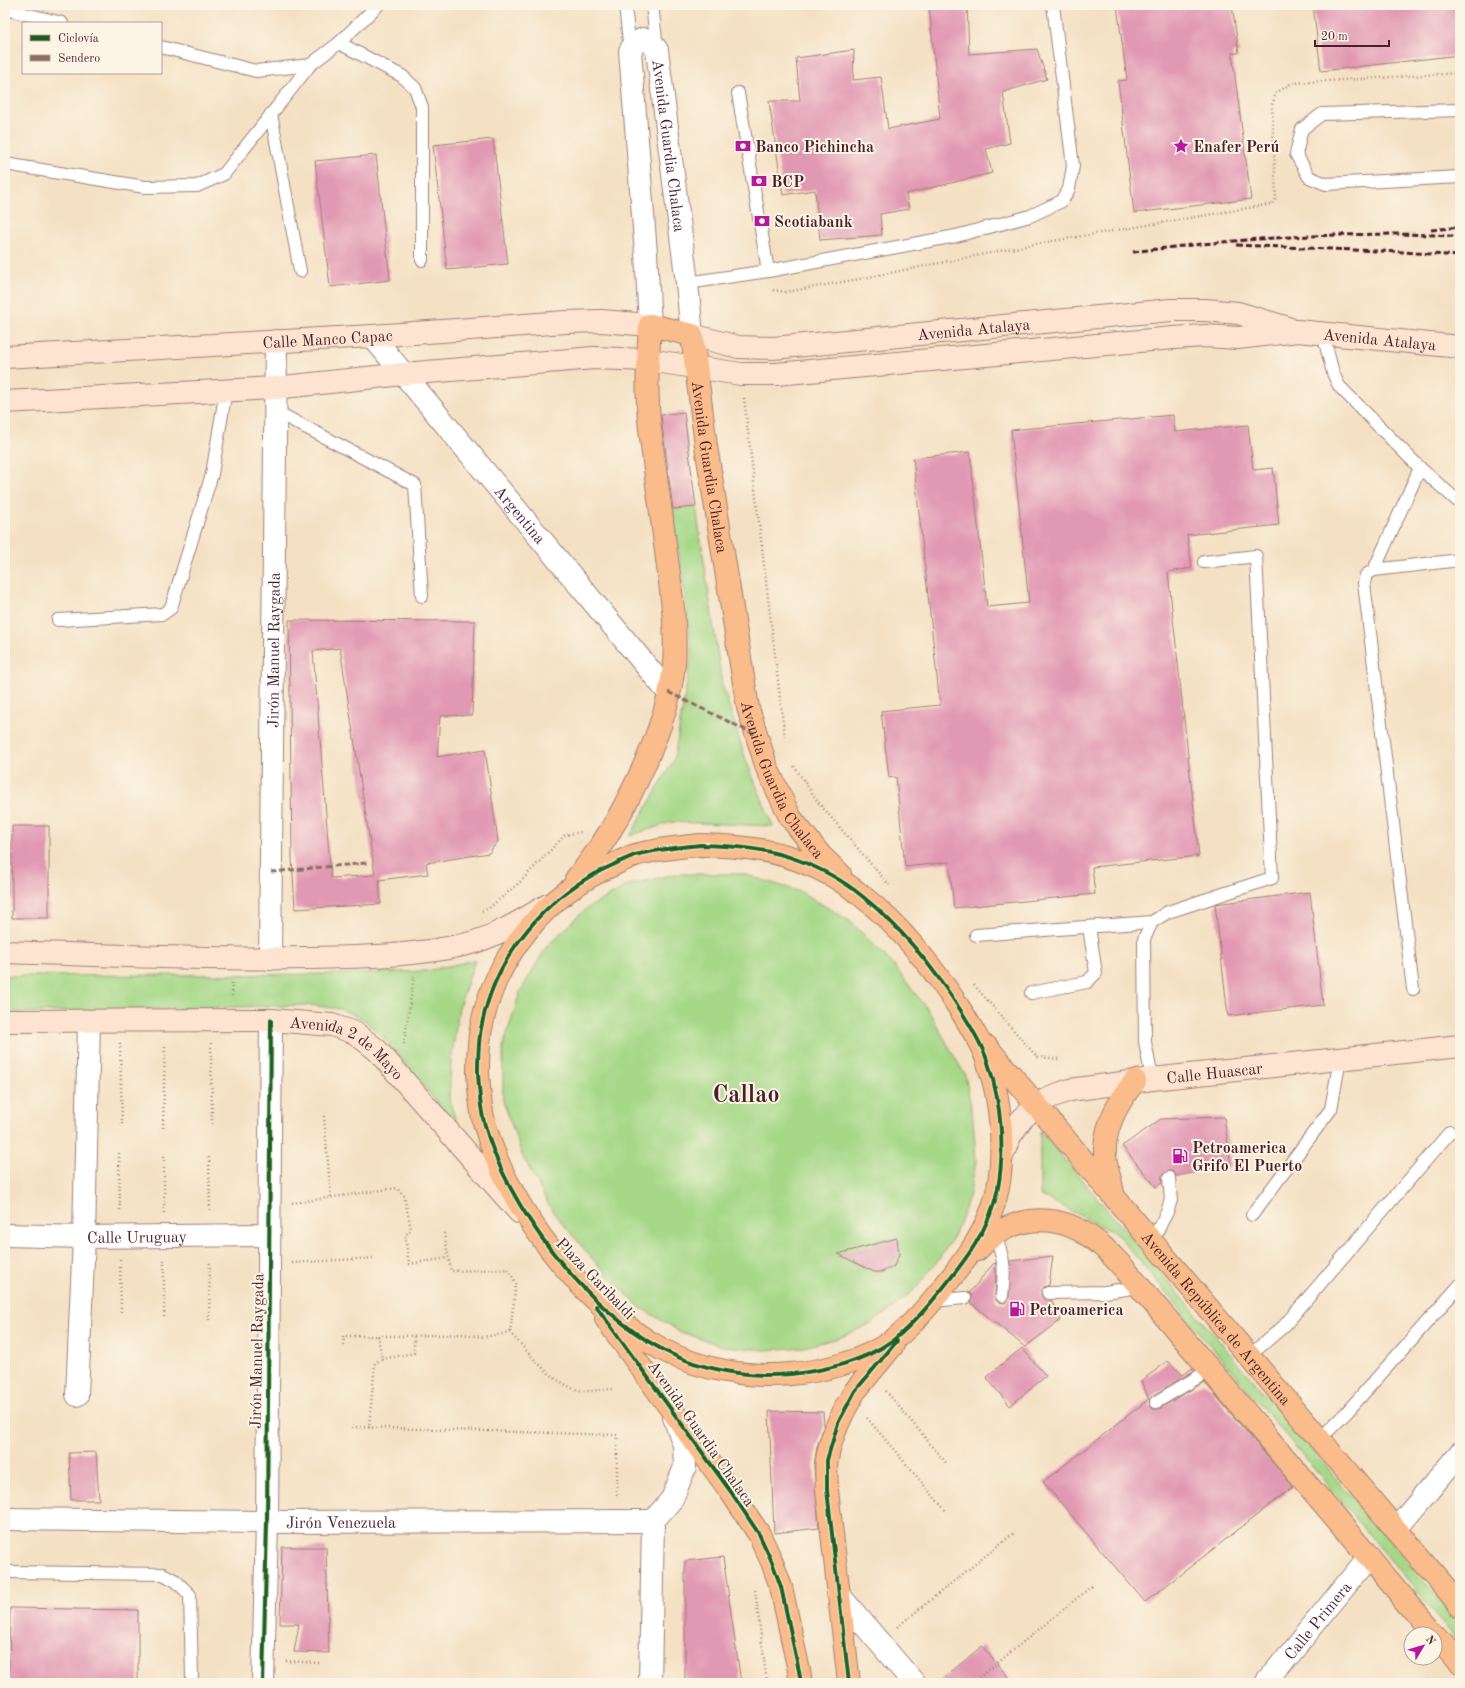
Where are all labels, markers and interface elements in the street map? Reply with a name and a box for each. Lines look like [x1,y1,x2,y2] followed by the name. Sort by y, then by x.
[22,22,162,74] legend
[1315,22,1389,48] scale bar
[1321,31,1348,43] text: 20 m
[58,33,99,45] text: Ciclovía
[58,53,100,65] text: Sendero
[648,58,686,233] street label: Avenida Guardia Chalaca
[734,137,752,155] bank icon: Banco Pichincha
[1172,137,1190,155] place icon: Enafer Perú
[755,140,874,156] place label: Banco Pichincha
[1193,140,1280,156] place label: Enafer Perú
[750,172,768,190] bank icon: BCP
[771,175,804,191] place label: BCP
[753,212,771,230] bank icon: Scotiabank
[774,215,853,231] place label: Scotiabank
[916,317,1031,344] street label: Avenida Atalaya
[1322,328,1437,355] street label: Avenida Atalaya
[262,329,393,352] street label: Calle Manco Capac
[688,380,729,555] street label: Avenida Guardia Chalaca
[490,484,547,548] street label: Argentina
[266,572,284,728] street label: Jirón Manuel Raygada
[737,700,826,862] street label: Avenida Guardia Chalaca
[289,1016,405,1084] street label: Avenida 2 de Mayo
[1166,1061,1264,1087] street label: Calle Huascar
[712,1084,780,1108] district label: Callao
[1192,1141,1302,1175] place label: Petroamerica Grifo El Puerto
[1171,1147,1189,1165] fuel station icon: Petroamerica Grifo El Puerto
[1137,1229,1293,1409] street label: Avenida República de Argentina
[87,1230,188,1247] street label: Calle Uruguay
[552,1236,637,1323] street label: Plaza Garibaldi
[249,1273,267,1429] street label: Jirón Manuel Raygada
[1008,1300,1026,1318] fuel station icon: Petroamerica
[1029,1303,1124,1319] place label: Petroamerica
[644,1358,757,1510] street label: Avenida Guardia Chalaca
[286,1516,396,1532] street label: Jirón Venezuela
[1282,1579,1355,1664] street label: Calle Primera
[1403,1626,1443,1666] north arrow
[1423,1634,1437,1648] text: N

